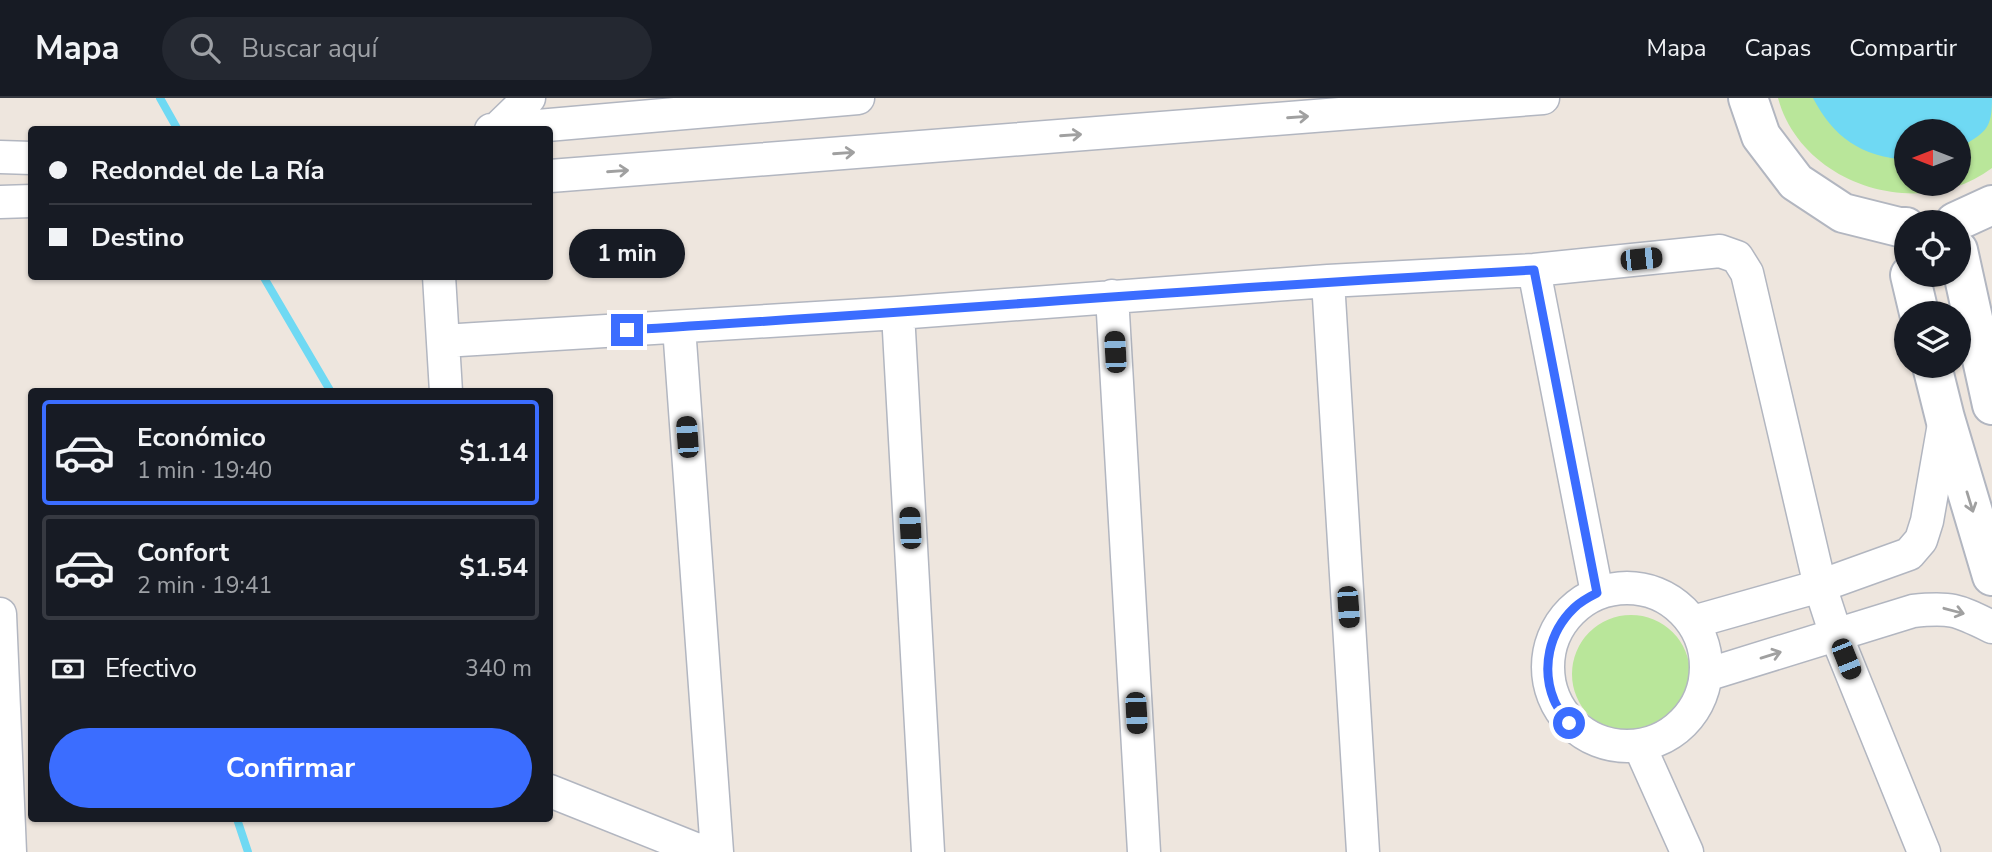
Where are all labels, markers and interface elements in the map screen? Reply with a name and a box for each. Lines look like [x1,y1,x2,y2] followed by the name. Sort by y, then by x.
[162,17,652,80] search box
[35,26,120,71] text: Mapa
[186,29,224,67] icon: search
[242,31,377,66] text: Buscar aquí
[1647,32,1707,64] text: Mapa
[1745,32,1811,64] text: Capas
[1849,32,1957,64] text: Compartir
[1286,110,1309,123] one-way arrow
[1894,119,1970,196] north arrow
[1894,119,1971,378] map controls
[1059,128,1082,141] one-way arrow
[833,146,855,159] one-way arrow
[91,153,325,188] text: Redondel de La Ría
[606,164,628,177] one-way arrow
[1894,210,1971,287] button: locate
[91,220,184,255] text: Destino
[569,229,685,278] callout: 1 min
[597,238,657,269] text: 1 min
[1620,246,1663,272] car
[1894,301,1971,378] button: layers
[611,314,643,346] route end
[1104,330,1127,374] car
[676,415,699,459] car
[137,420,266,455] text: Económico
[53,421,116,484] icon: car
[459,435,528,470] text: $1.14
[137,455,272,486] text: 1 min · 19:40
[1964,491,1977,513] one-way arrow
[899,506,922,550] car
[137,535,229,570] text: Confort
[53,536,116,599] icon: car
[459,550,528,585] text: $1.54
[137,570,272,601] text: 2 min · 19:41
[1337,585,1360,629] car
[1942,605,1965,618] one-way arrow
[1829,636,1864,682] car
[1760,648,1782,660] one-way arrow
[49,650,87,688] icon: cash
[105,651,197,686] text: Efectivo
[465,653,532,684] text: 340 m
[1125,691,1148,735] car
[1553,707,1585,739] route start
[49,728,532,808] button: Confirmar

